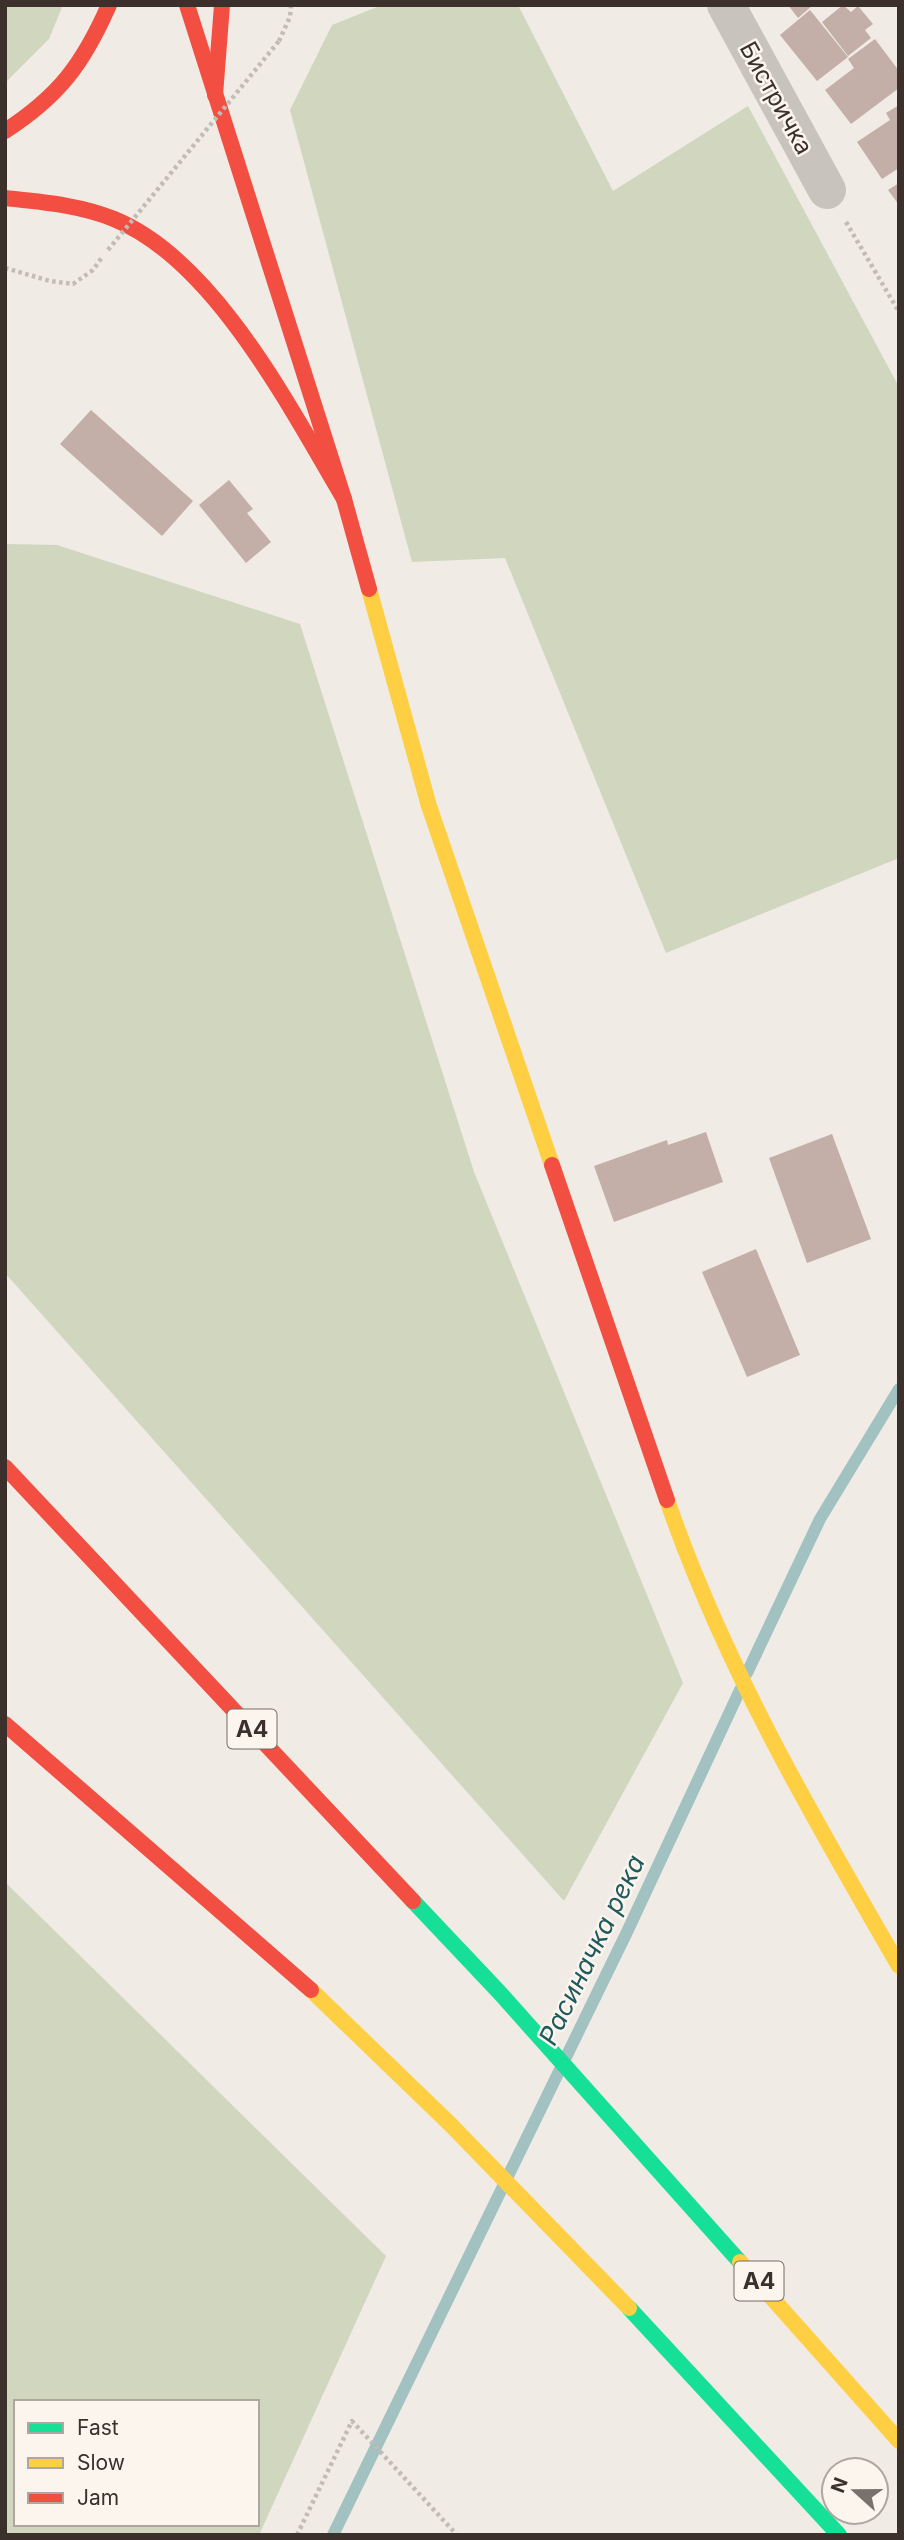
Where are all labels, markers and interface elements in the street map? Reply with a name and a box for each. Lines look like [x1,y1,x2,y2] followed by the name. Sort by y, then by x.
[734,36,819,159] street label: Бистричка
[228,1710,276,1748] road number: A4
[532,1850,651,2050] water label: Расиначка река
[734,2262,784,2300] road number: A4
[14,2400,259,2526] legend
[77,2415,119,2440] text: Fast
[77,2450,125,2475] text: Slow
[820,2456,890,2526] north arrow
[826,2474,853,2496] text: N
[77,2485,119,2510] text: Jam

